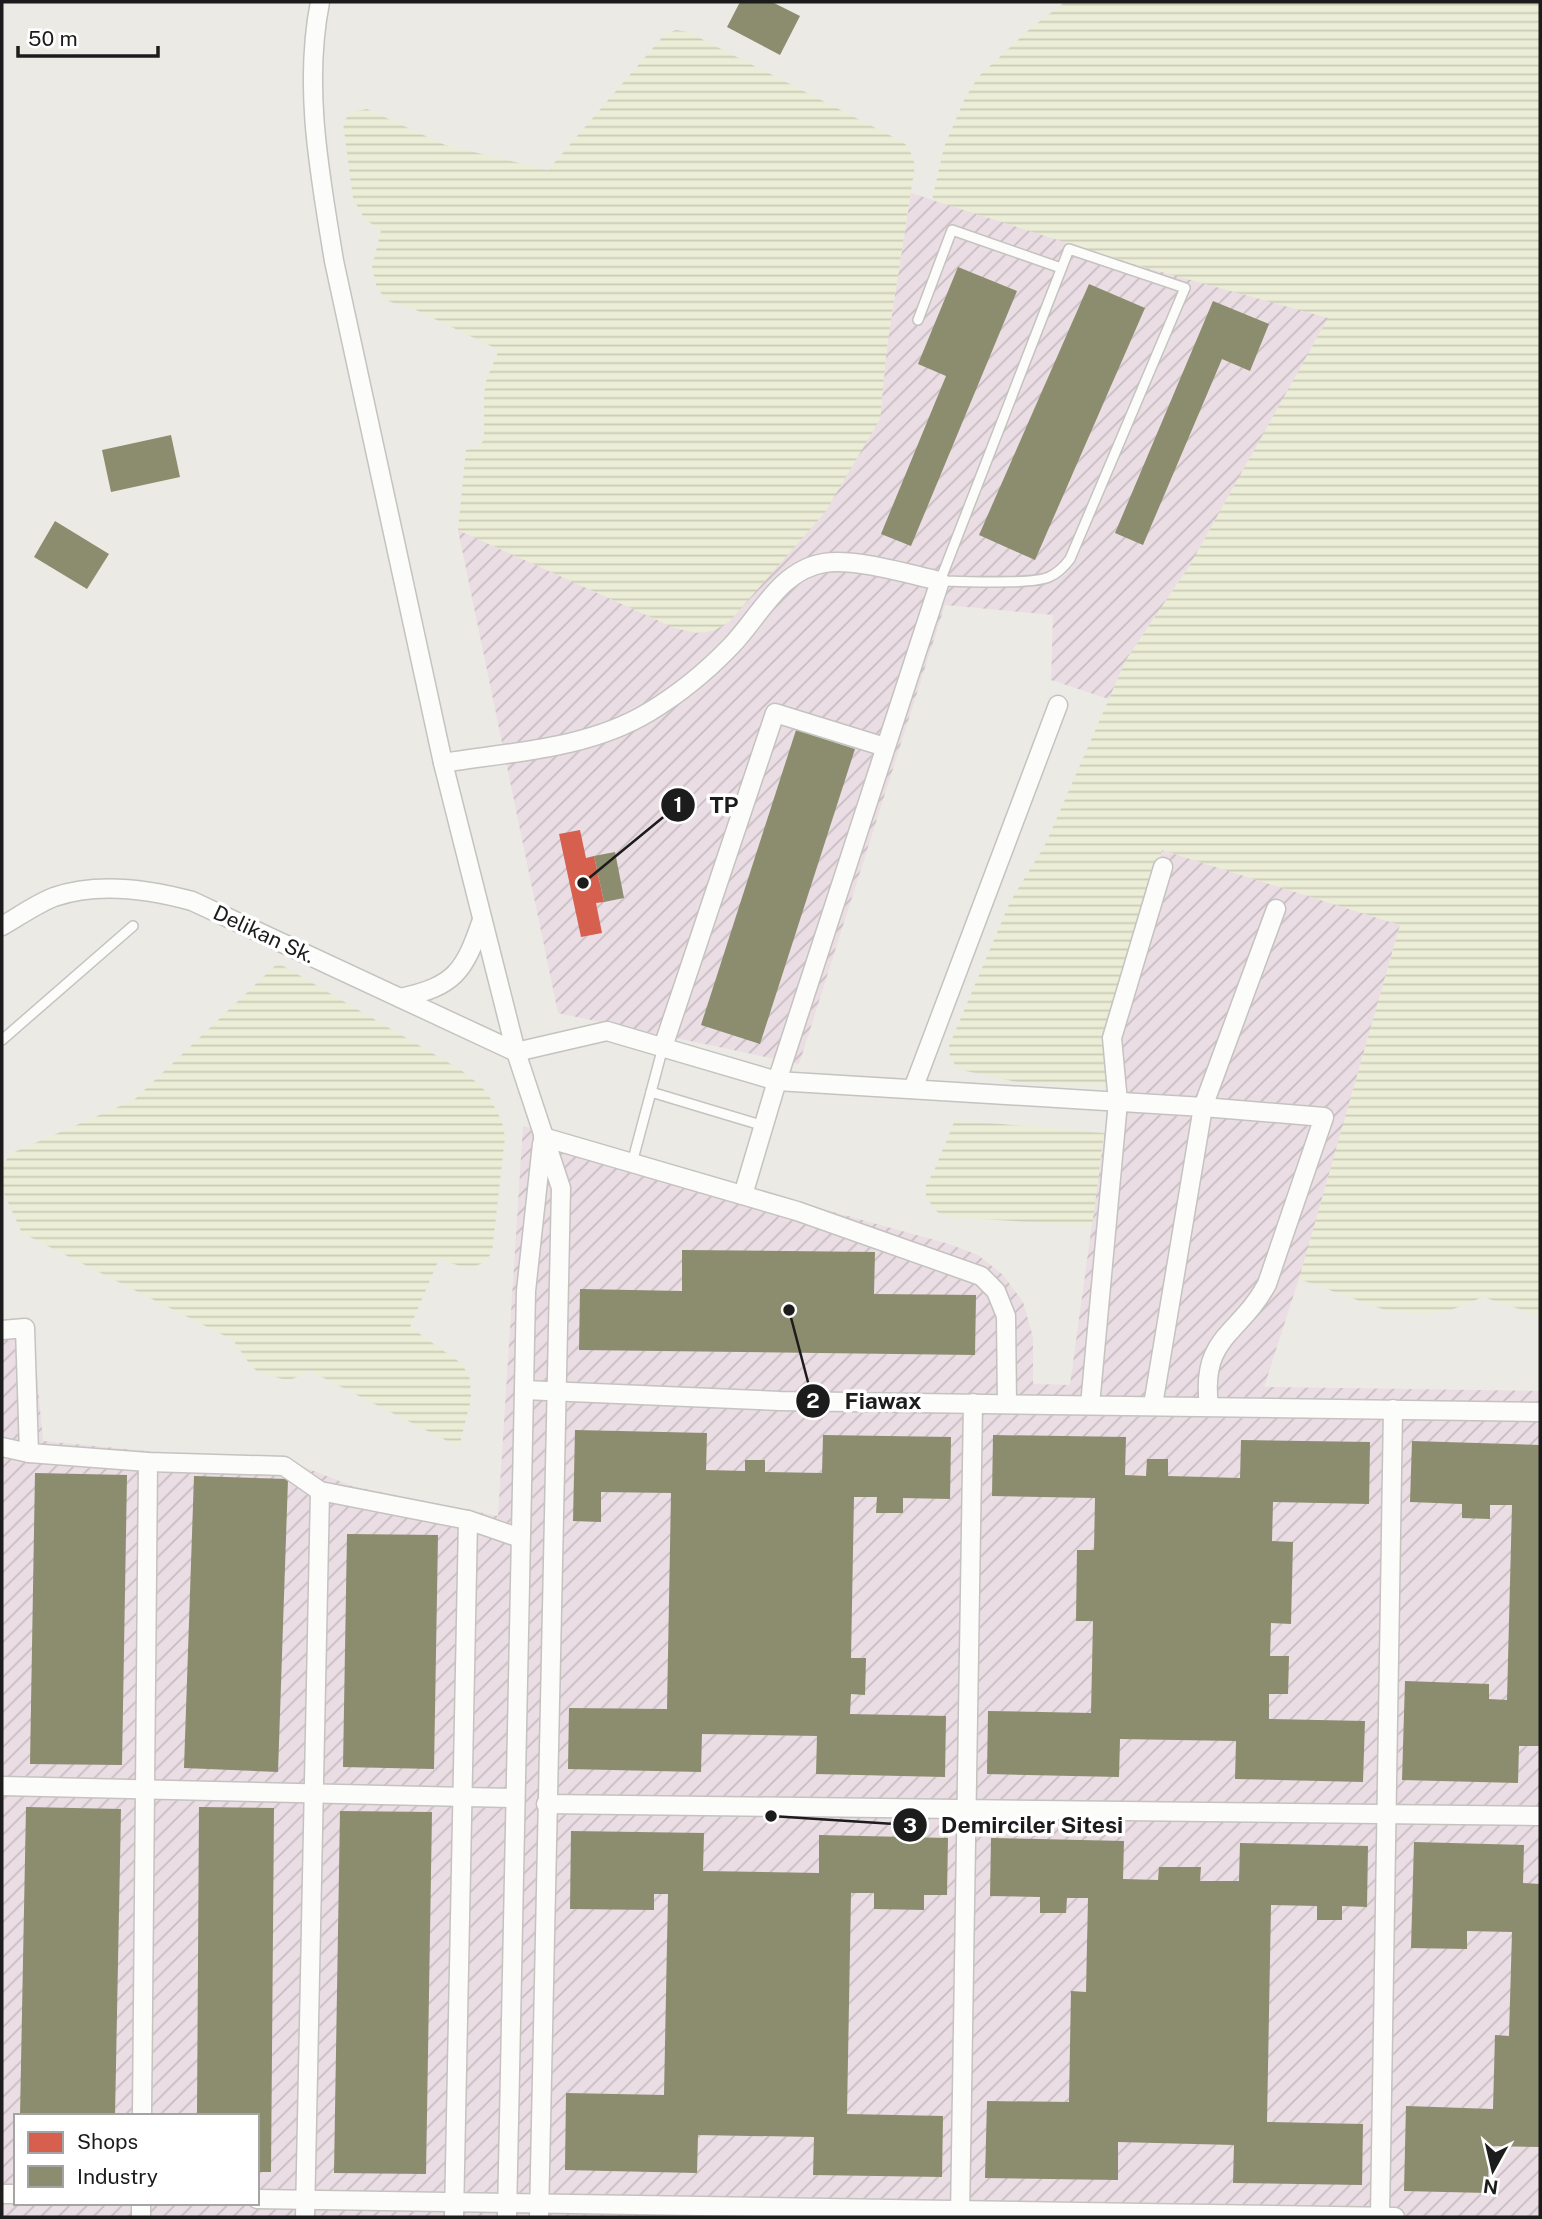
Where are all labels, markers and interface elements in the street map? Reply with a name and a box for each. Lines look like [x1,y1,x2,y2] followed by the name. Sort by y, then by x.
[18,14,158,58] scale bar
[28,26,78,51] text: 50 m
[660,783,753,827] callout: TP
[709,791,739,818] text: TP
[674,792,683,817] text: 1
[209,900,319,968] street label: Delikan Sk.
[795,1379,935,1423] callout: Fiawax
[845,1387,922,1414] text: Fiawax
[806,1388,820,1413] text: 2
[892,1803,1137,1847] callout: Demirciler Sitesi
[941,1811,1123,1838] text: Demirciler Sitesi
[903,1813,917,1838] text: 3
[14,2114,259,2205] legend
[77,2129,138,2154] text: Shops
[1458,2135,1528,2205] north arrow
[77,2164,158,2189] text: Industry
[1482,2175,1500,2199] text: N

